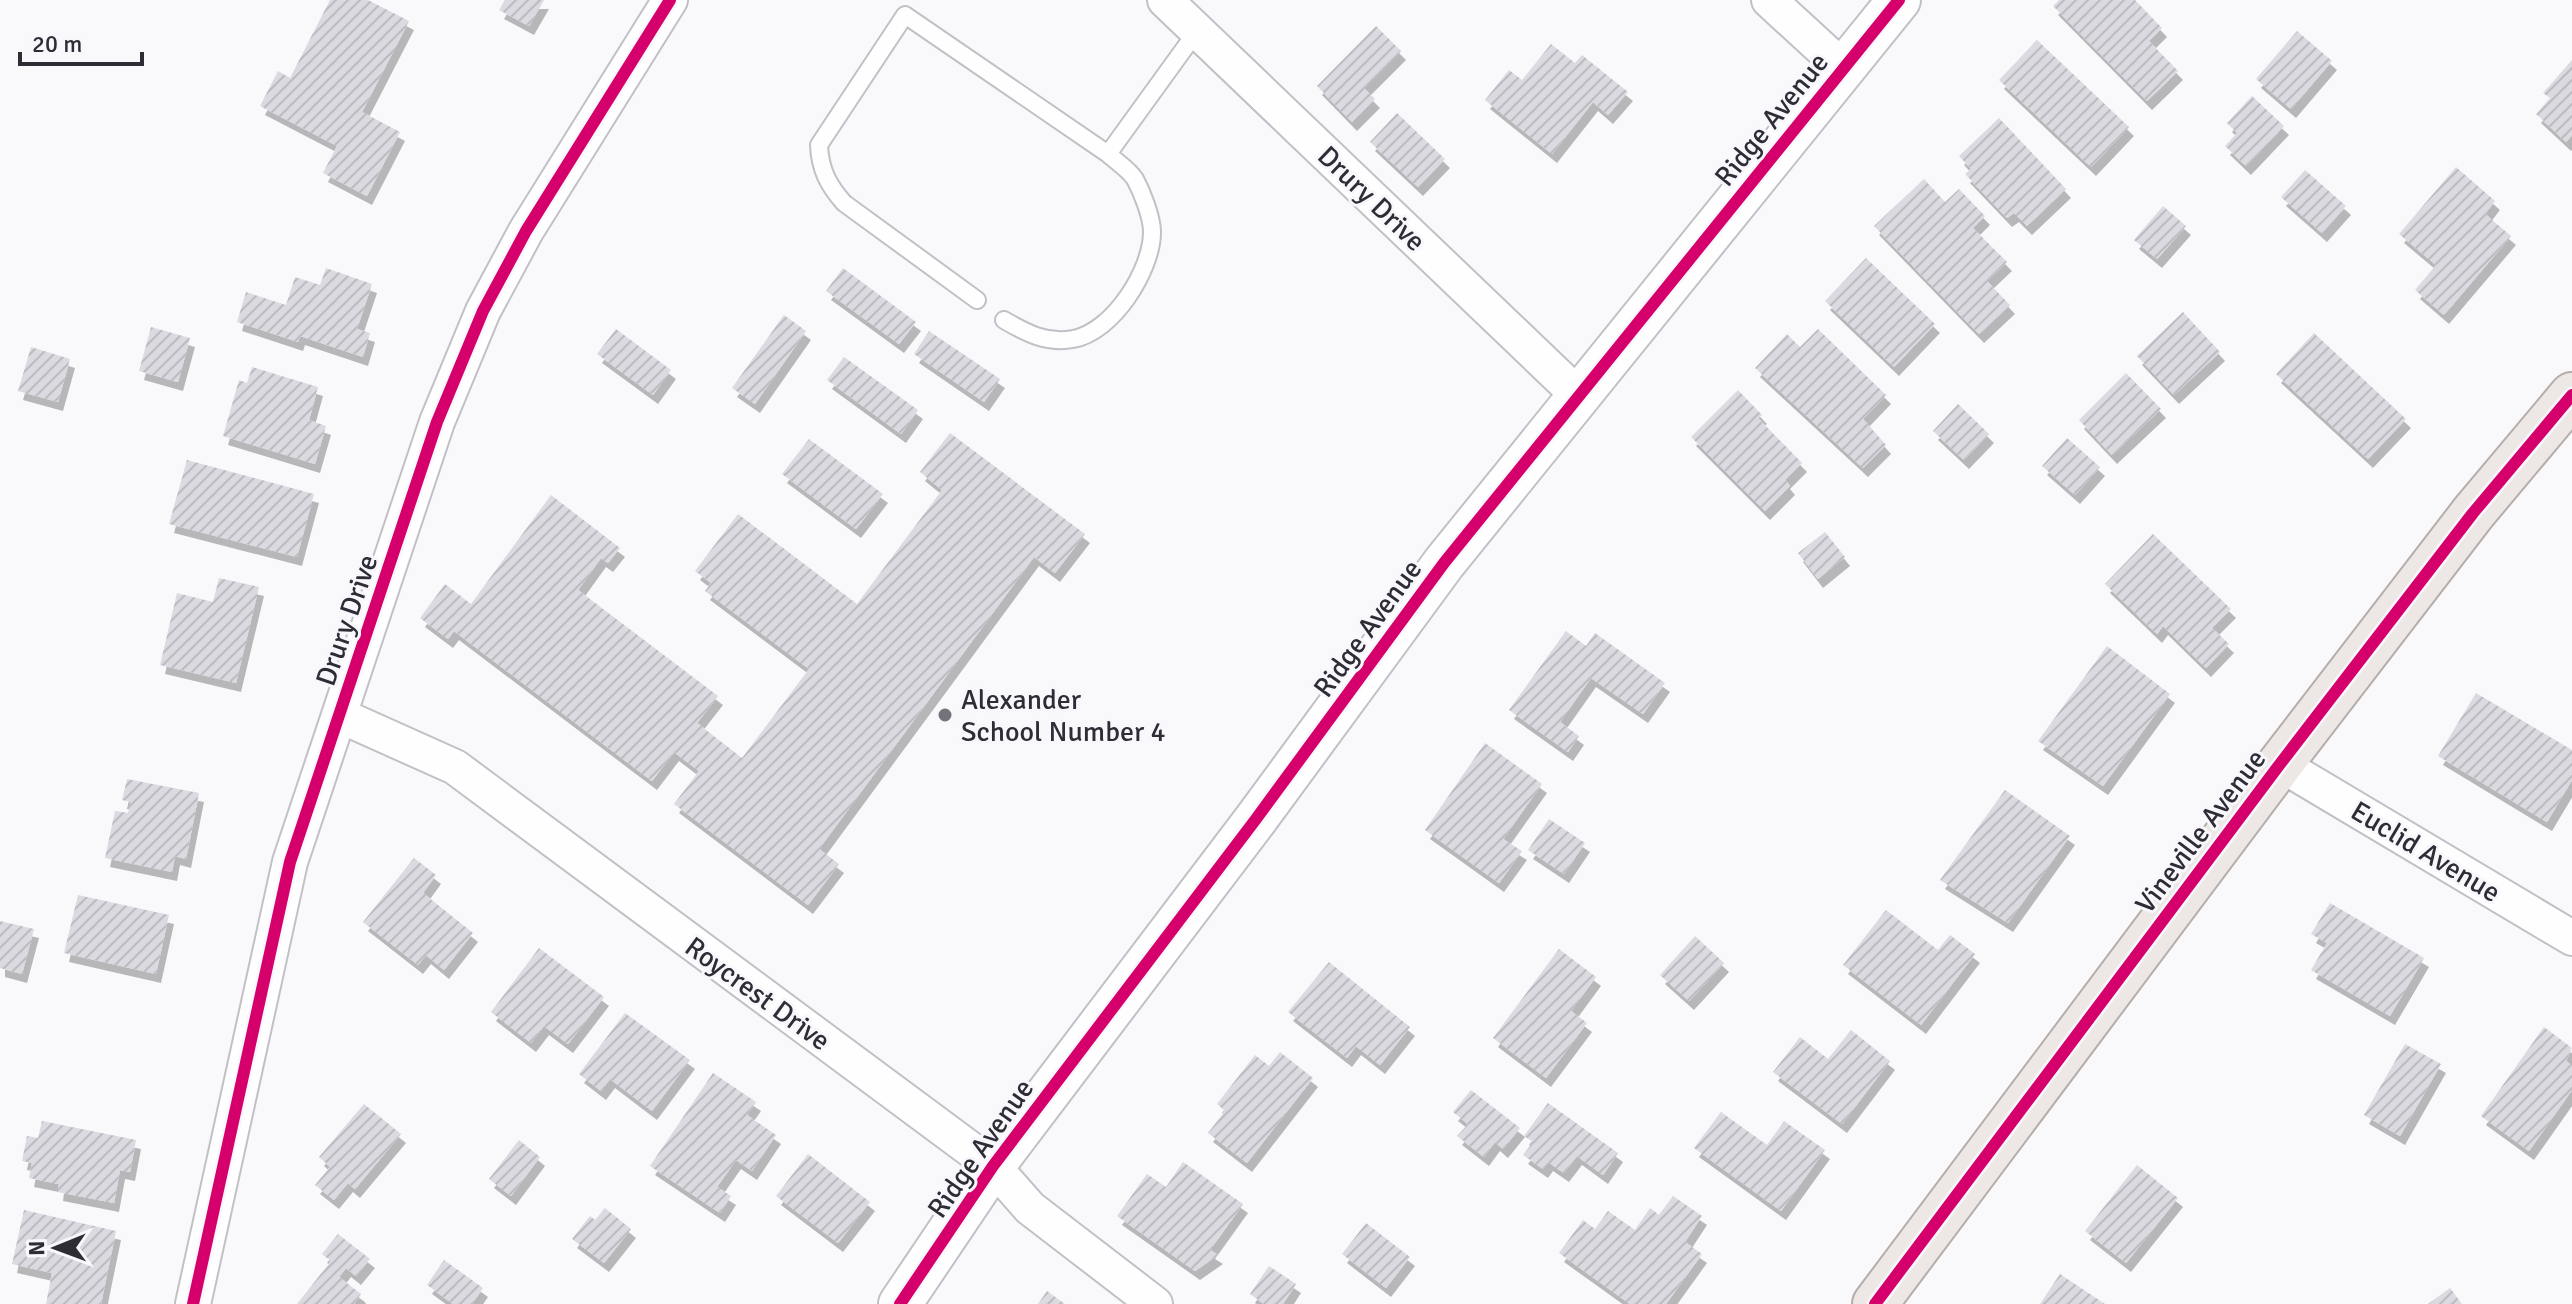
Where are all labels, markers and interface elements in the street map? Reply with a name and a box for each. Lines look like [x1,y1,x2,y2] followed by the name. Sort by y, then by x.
[20,16,142,66] scale bar
[32,29,82,59] text: 20 m
[1708,46,1836,193] street label: Ridge Avenue
[1310,139,1432,258] street label: Drury Drive
[309,550,385,690] street label: Drury Drive
[1307,553,1429,704] street label: Ridge Avenue
[961,683,1166,749] place label: Alexander School Number 4
[936,706,954,724] marker: Alexander School Number 4
[2128,743,2273,920] street label: Vineville Avenue
[2345,794,2506,910] street label: Euclid Avenue
[678,930,837,1058] street label: Roycrest Drive
[920,1073,1041,1225] street label: Ridge Avenue
[16,1208,96,1288] north arrow
[23,1240,50,1256] text: N

